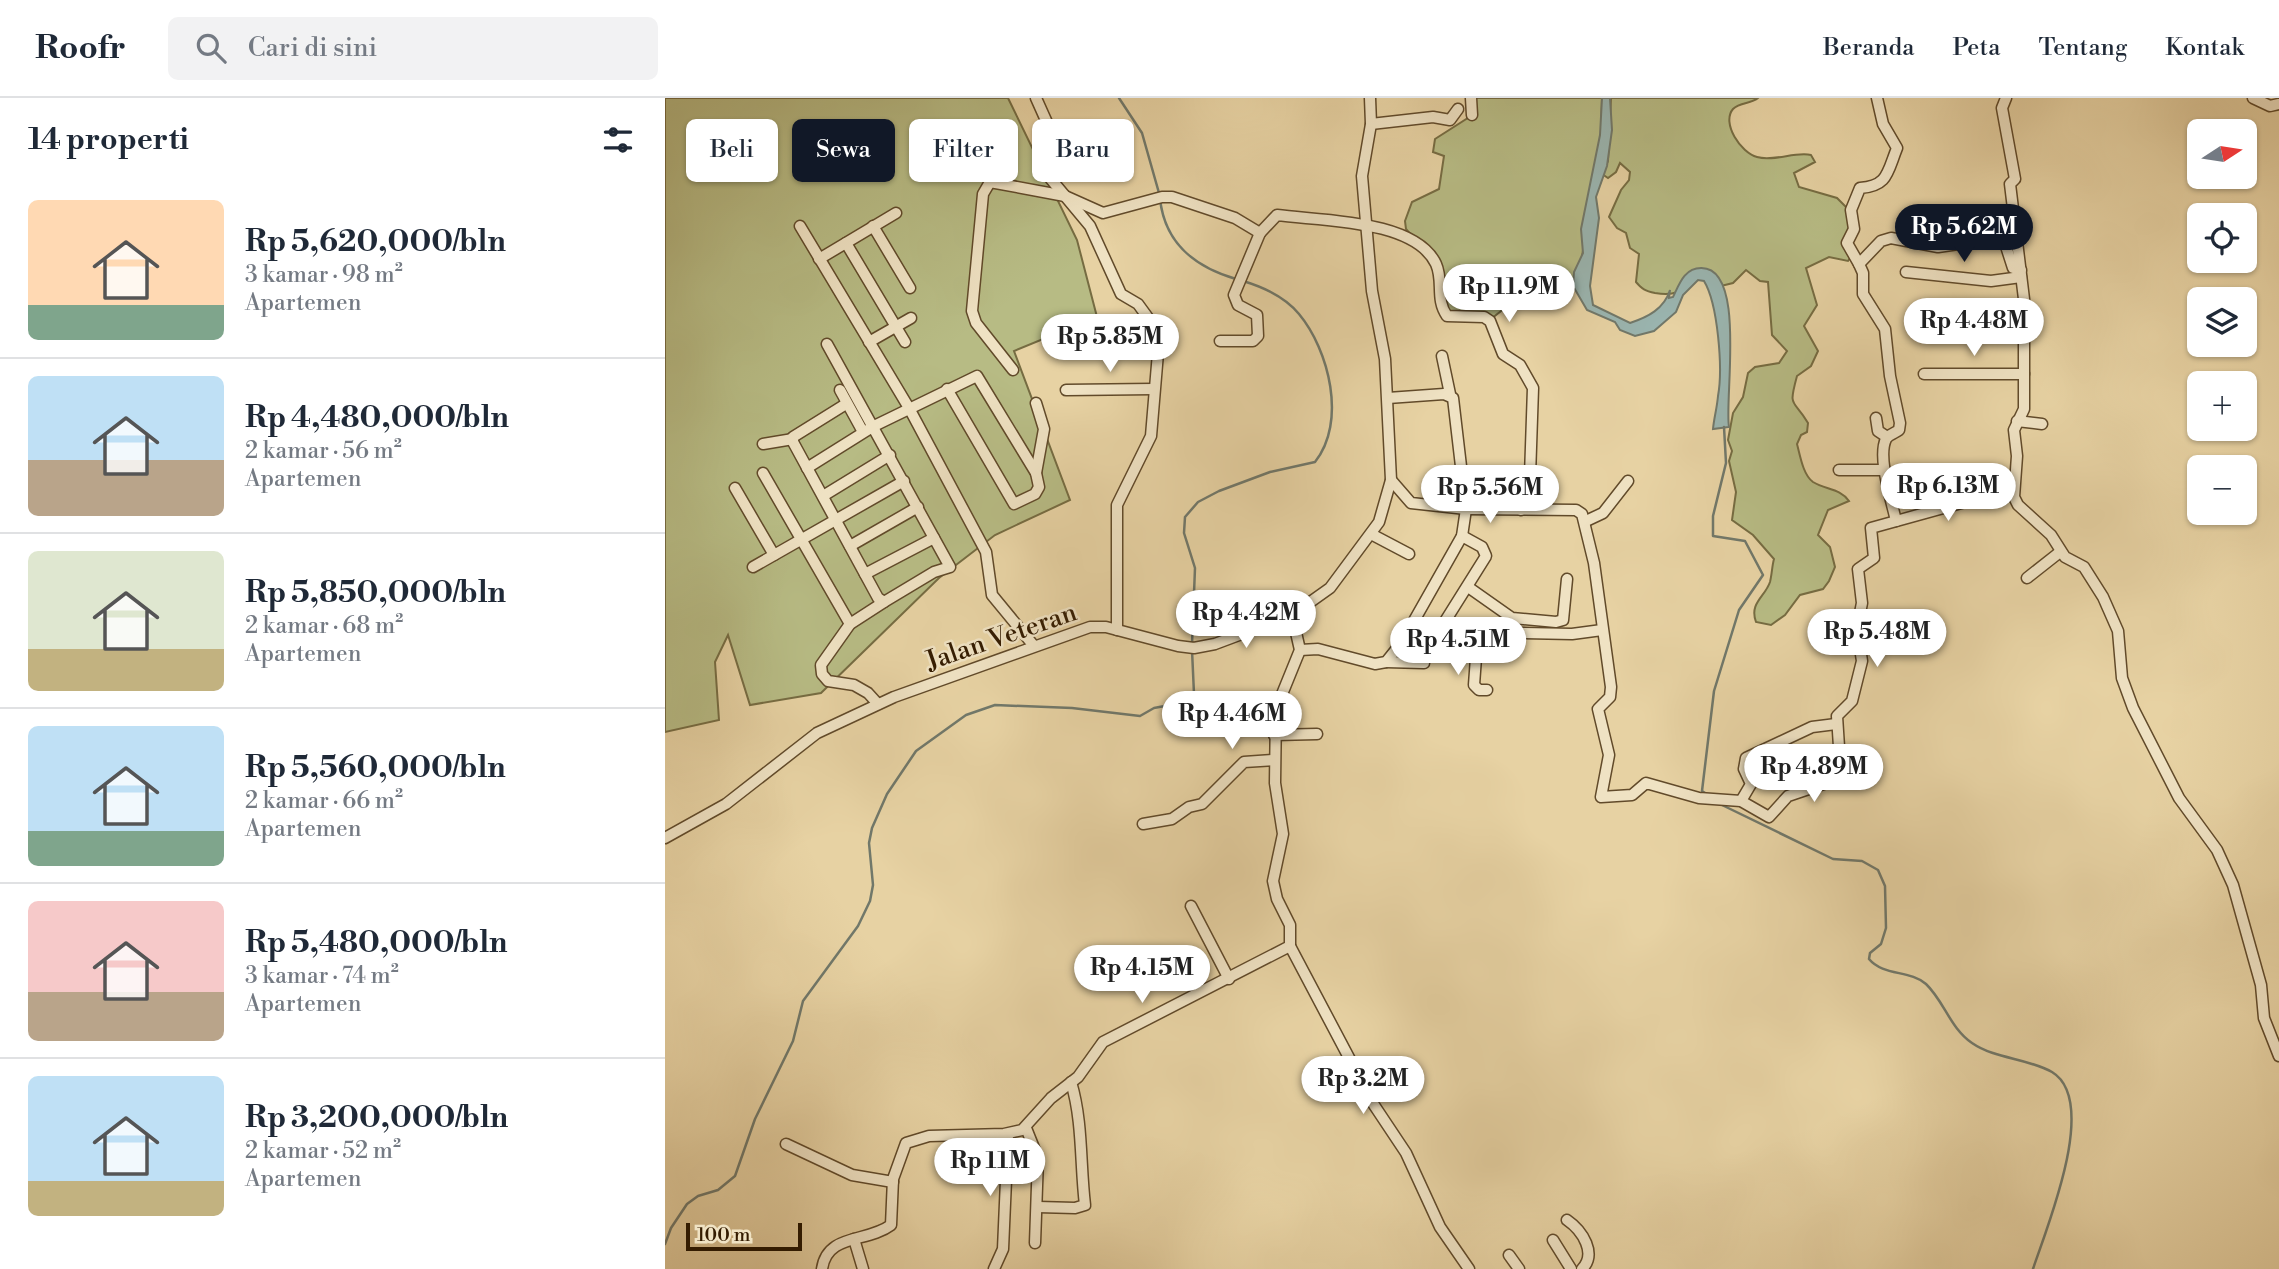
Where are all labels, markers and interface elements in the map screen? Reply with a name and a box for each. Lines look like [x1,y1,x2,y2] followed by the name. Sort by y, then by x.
[168,17,658,80] search box
[35,28,126,69] text: Roofr
[192,29,230,67] icon: search
[248,32,377,64] text: Cari di sini
[1823,33,1914,63] text: Beranda
[1952,33,2000,63] text: Peta
[2038,33,2127,63] text: Tentang
[2165,33,2244,63] text: Kontak
[686,119,778,182] chip: Beli
[792,119,895,182] chip: Sewa
[909,119,1018,182] chip: Filter
[1032,119,1134,182] chip: Baru
[2187,119,2257,189] north arrow
[2187,119,2257,525] map controls
[28,121,189,159] text: 14 properti
[599,121,637,159] icon: filters
[2187,203,2257,273] button: locate
[1892,204,2036,264] pin: Rp 5.62M
[1911,213,2017,241] text: Rp 5.62M
[245,223,506,261] text: Rp 5,620,000/bln
[84,228,168,312] icon: home
[245,261,403,289] text: 3 kamar · 98 m²
[1437,264,1581,324] pin: Rp 11.9M
[1459,273,1559,301] text: Rp 11.9M
[2187,287,2257,357] button: layers
[245,289,361,317] text: Apartemen
[1902,299,2046,358] pin: Rp 4.48M
[1920,307,2028,335] text: Rp 4.48M
[1038,314,1182,374] pin: Rp 5.85M
[1057,323,1163,351] text: Rp 5.85M
[2187,371,2257,441] button: +
[245,399,509,437] text: Rp 4,480,000/bln
[84,404,168,488] icon: home
[245,437,402,465] text: 2 kamar · 56 m²
[2187,455,2257,525] button: −
[1876,464,2020,523] pin: Rp 6.13M
[245,465,361,493] text: Apartemen
[1418,466,1562,525] pin: Rp 5.56M
[1897,472,1999,500] text: Rp 6.13M
[1437,474,1543,502] text: Rp 5.56M
[245,574,506,612] text: Rp 5,850,000/bln
[84,579,168,663] icon: home
[1174,590,1318,650] pin: Rp 4.42M
[921,596,1081,678] street label: Jalan Veteran
[1192,599,1300,627] text: Rp 4.42M
[1805,610,1949,669] pin: Rp 5.48M
[245,612,403,640] text: 2 kamar · 68 m²
[1386,618,1530,677] pin: Rp 4.51M
[1823,618,1931,646] text: Rp 5.48M
[1406,626,1510,654] text: Rp 4.51M
[245,640,361,668] text: Apartemen
[1160,692,1304,751] pin: Rp 4.46M
[1178,700,1286,728] text: Rp 4.46M
[1742,744,1886,804] pin: Rp 4.89M
[245,749,506,787] text: Rp 5,560,000/bln
[1760,753,1868,781] text: Rp 4.89M
[84,754,168,838] icon: home
[245,787,403,815] text: 2 kamar · 66 m²
[245,815,361,843] text: Apartemen
[245,924,507,962] text: Rp 5,480,000/bln
[84,929,168,1013] icon: home
[1070,946,1214,1005] pin: Rp 4.15M
[1090,954,1194,982] text: Rp 4.15M
[245,962,399,990] text: 3 kamar · 74 m²
[245,990,361,1018] text: Apartemen
[1298,1056,1428,1116] pin: Rp 3.2M
[1317,1065,1409,1093] text: Rp 3.2M
[245,1099,508,1137] text: Rp 3,200,000/bln
[84,1104,168,1188] icon: home
[245,1137,401,1165] text: 2 kamar · 52 m²
[933,1138,1047,1198] pin: Rp 11M
[950,1147,1030,1175] text: Rp 11M
[245,1165,361,1193] text: Apartemen
[686,1220,801,1252] scale bar
[697,1223,750,1247] text: 100 m

